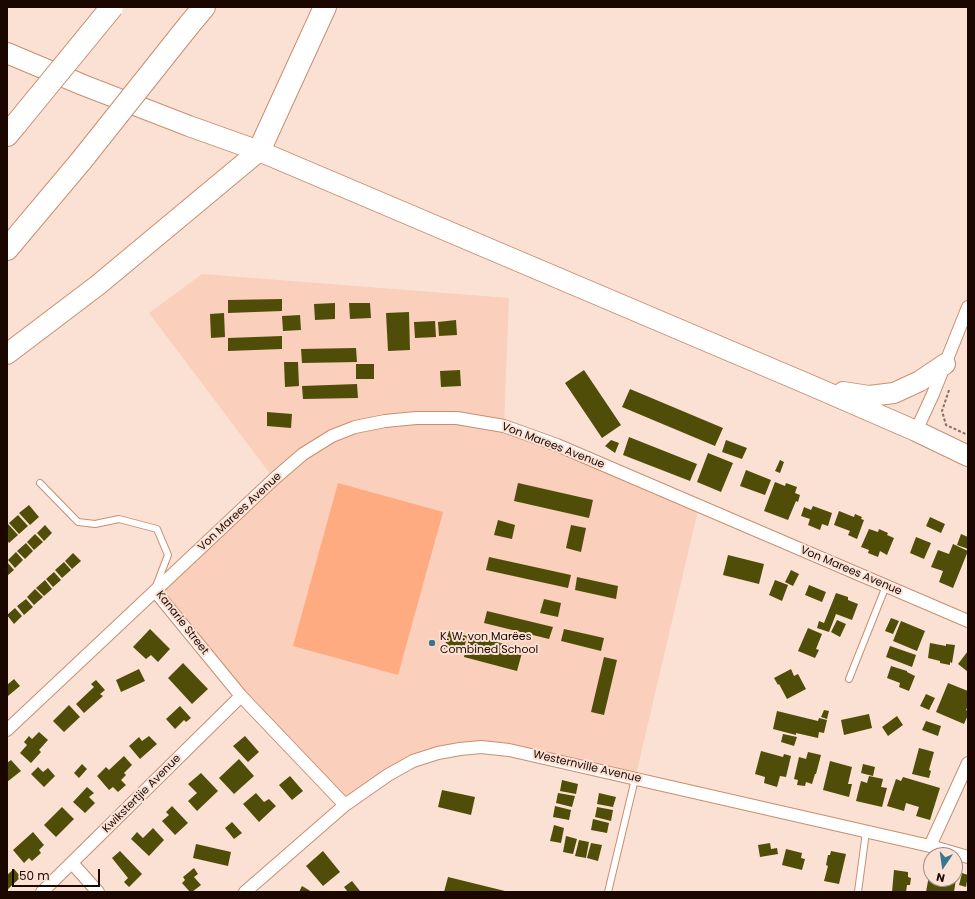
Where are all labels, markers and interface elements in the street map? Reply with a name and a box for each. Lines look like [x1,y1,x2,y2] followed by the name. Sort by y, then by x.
[500,420,606,472] street label: Von Marees Avenue
[196,470,284,554] street label: Von Marees Avenue
[798,544,904,598] street label: Von Marees Avenue
[153,588,211,658] street label: Kanarie Street
[440,630,538,656] place label: K. W. von Marëes Combined School
[427,638,437,648] marker: K. W. von Marëes Combined School
[532,748,642,786] street label: Westernville Avenue
[100,752,184,836] street label: Kwikstertjie Avenue
[923,847,963,887] north arrow
[14,861,102,887] scale bar
[19,867,50,884] text: 50 m
[935,869,946,886] text: N

